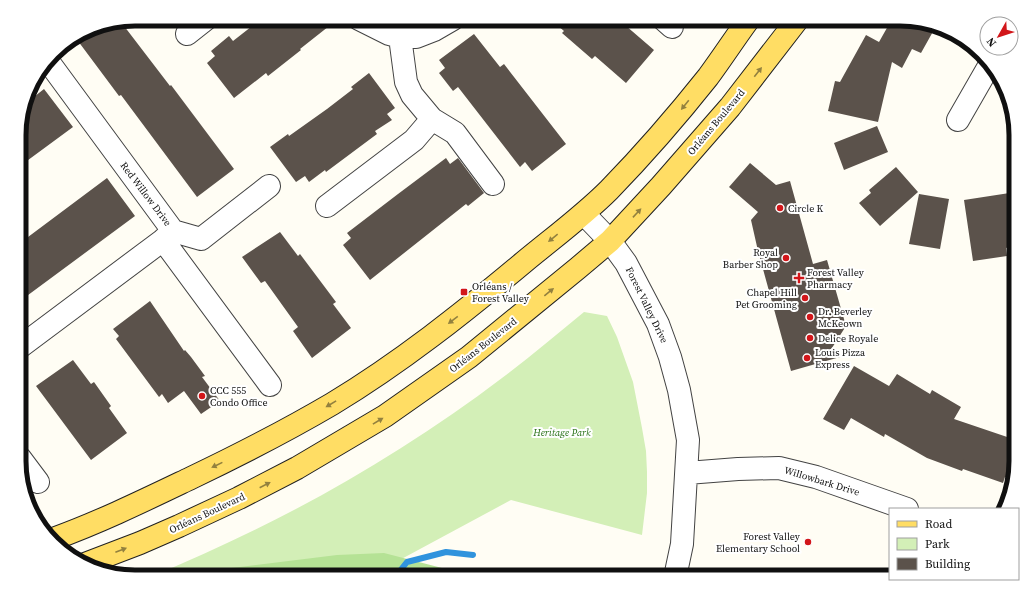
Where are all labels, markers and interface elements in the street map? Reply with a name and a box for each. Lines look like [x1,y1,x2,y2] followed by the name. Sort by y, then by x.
[979,16,1019,56] north arrow
[983,34,1000,50] text: N
[754,66,762,77] one-way arrow
[685,86,748,158] street label: Orléans Boulevard
[681,100,690,111] one-way arrow
[118,159,174,229] street label: Red Willow Drive
[788,202,824,215] place label: Circle K
[775,203,785,213] marker: Circle K
[632,208,641,217] one-way arrow
[548,234,559,242] one-way arrow
[723,246,778,271] place label: Royal Barber Shop
[781,253,791,263] marker: Royal Barber Shop
[623,265,671,345] street label: Forest Valley Drive
[807,266,865,291] place label: Forest Valley Pharmacy
[794,273,804,283] marker: Forest Valley Pharmacy
[472,280,530,305] place label: Orléans / Forest Valley
[735,286,797,311] place label: Chapel Hill Pet Grooming
[459,287,469,297] marker: Orléans / Forest Valley
[544,288,555,296] one-way arrow
[800,293,810,303] marker: Chapel Hill Pet Grooming
[818,305,873,330] place label: Dr. Beverley McKeown
[805,312,815,322] marker: Dr. Beverley McKeown
[447,314,520,375] street label: Orléans Boulevard
[447,316,458,325] one-way arrow
[818,332,878,345] place label: Delice Royale
[805,333,815,343] marker: Delice Royale
[815,346,866,371] place label: Louis Pizza Express
[802,353,812,363] marker: Louis Pizza Express
[210,384,268,409] place label: CCC 555 Condo Office
[197,391,207,401] marker: CCC 555 Condo Office
[325,400,337,407] one-way arrow
[372,417,384,424] one-way arrow
[532,426,591,439] park label: Heritage Park
[211,462,222,469] one-way arrow
[783,463,861,499] street label: Willowbark Drive
[259,481,271,488] one-way arrow
[167,490,247,536] street label: Orléans Boulevard
[889,508,1019,580] legend
[925,516,952,532] text: Road
[716,530,801,555] place label: Forest Valley Elementary School
[925,536,950,552] text: Park
[803,537,813,547] marker: Forest Valley Elementary School
[116,547,127,553] one-way arrow
[925,556,970,572] text: Building

